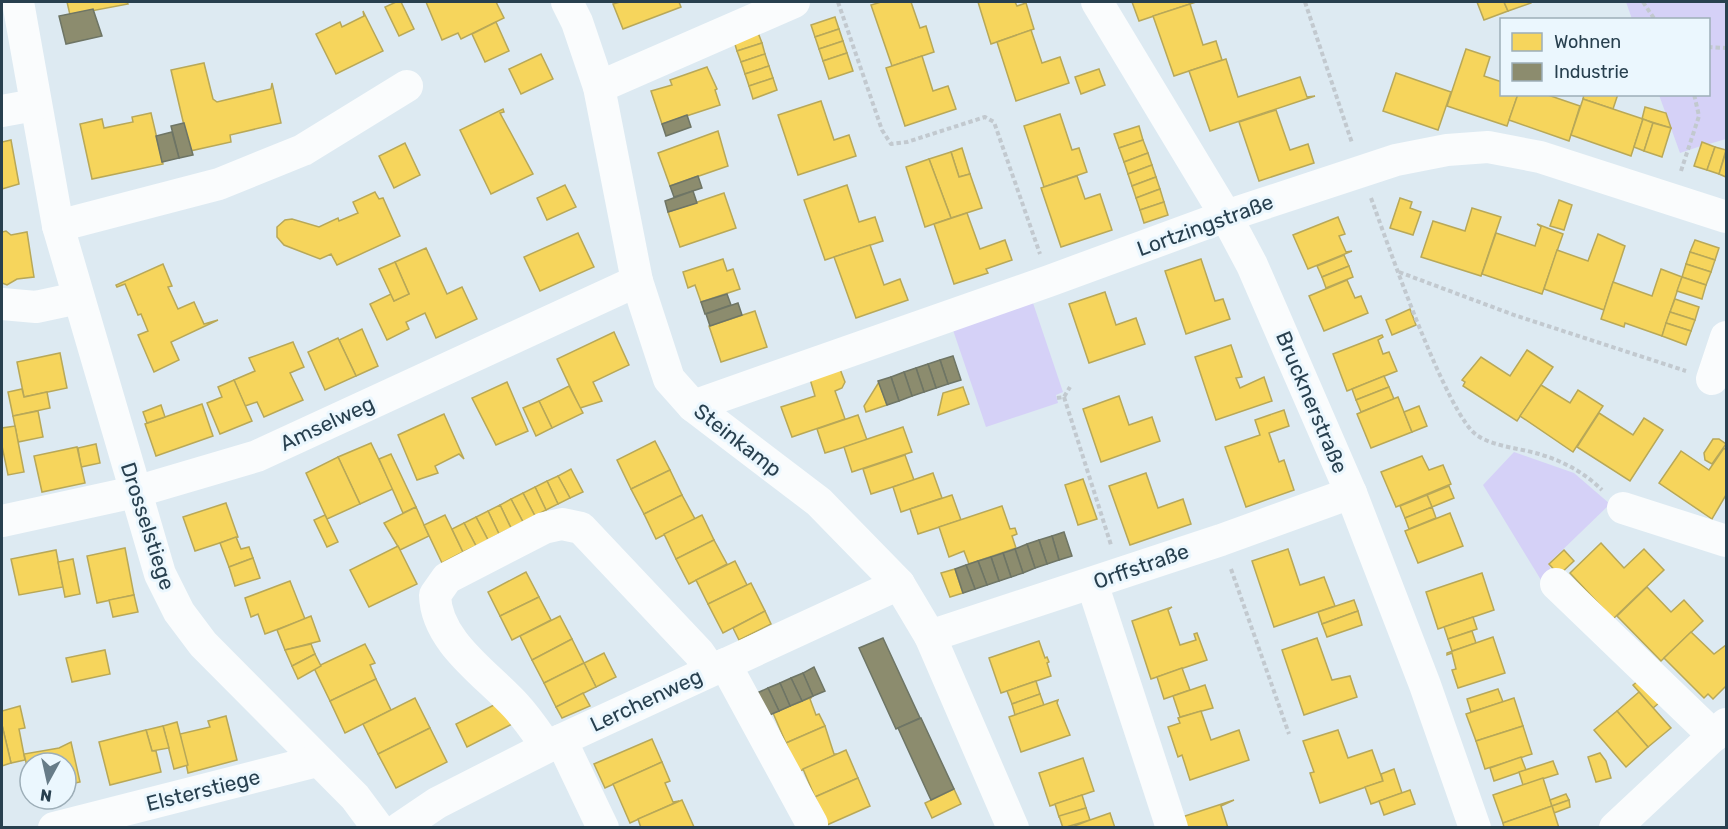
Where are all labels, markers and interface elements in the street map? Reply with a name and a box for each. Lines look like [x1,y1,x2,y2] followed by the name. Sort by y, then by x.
[1500,18,1710,96] legend
[1554,31,1621,53] text: Wohnen
[1554,61,1629,83] text: Industrie
[1133,189,1277,261] street label: Lortzingstraße
[1271,327,1353,477] street label: Brucknerstraße
[276,390,378,456] street label: Amselweg
[689,398,787,482] street label: Steinkamp
[116,459,180,593] street label: Drosselstiege
[1090,538,1192,594] street label: Orffstraße
[586,663,706,737] street label: Lerchenweg
[18,751,78,811] north arrow
[143,764,263,816] street label: Elsterstiege
[39,785,53,806] text: N

